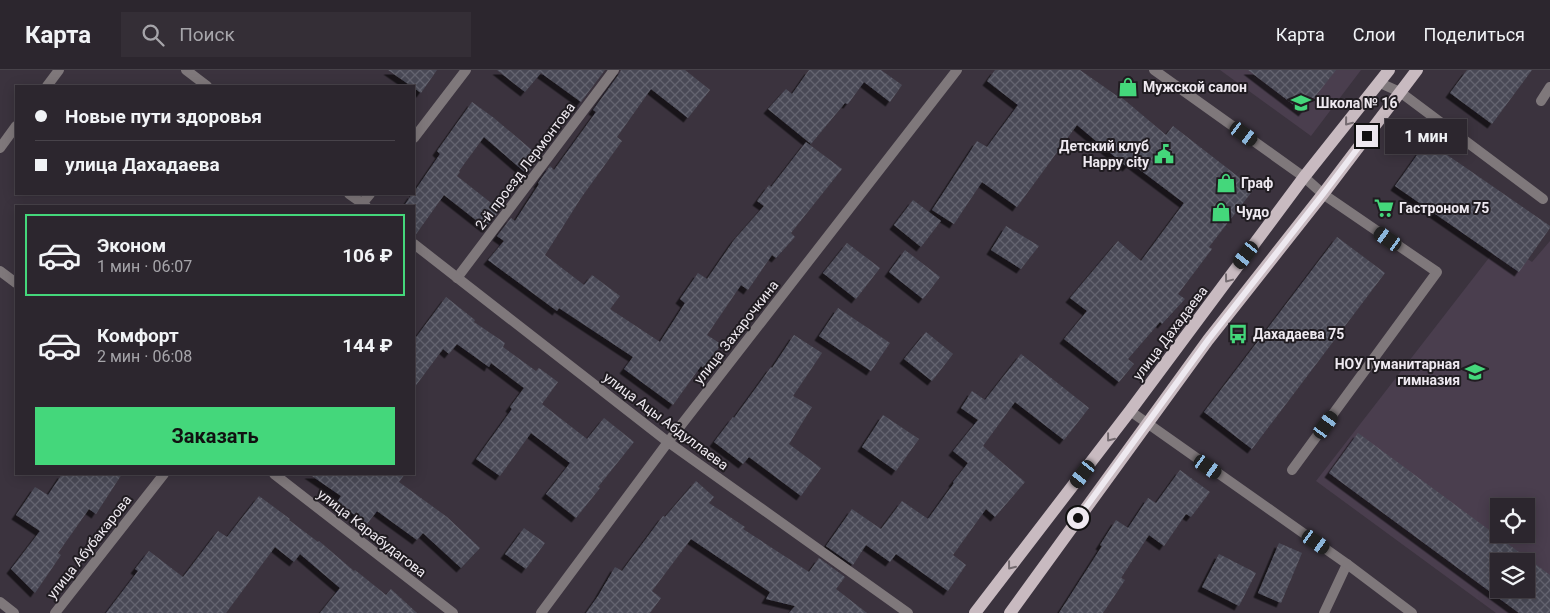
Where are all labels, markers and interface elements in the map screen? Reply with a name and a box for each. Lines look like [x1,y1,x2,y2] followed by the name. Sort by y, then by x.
[121,12,471,57] search box
[25,21,91,49] text: Карта
[139,21,167,49] icon: search
[179,23,235,46] text: Поиск
[1276,24,1325,45] text: Карта
[1353,24,1396,45] text: Слои
[1424,24,1525,45] text: Поделиться
[1117,76,1139,98] shop icon: Мужской салон
[1143,79,1247,95] place label: Мужской салон
[1290,92,1312,114] school or university icon: Школа № 16
[1316,95,1397,111] place label: Школа № 16
[472,99,578,233] street label: 2-й проезд Лермонтова
[65,105,262,128] text: Новые пути здоровья
[1346,116,1354,125] one-way arrow
[1384,118,1467,154] callout: 1 мин
[1227,119,1260,149] car
[1356,125,1378,147] route end
[1404,127,1448,146] text: 1 мин
[1059,138,1150,170] place label: Детский клуб Happy city
[1153,143,1175,165] public building icon: Детский клуб Happy city
[65,153,220,176] text: улица Дахадаева
[1215,172,1237,194] shop icon: Граф
[1241,175,1273,191] place label: Граф
[1373,197,1395,219] supermarket icon: Гастроном 75
[1399,200,1489,216] place label: Гастроном 75
[1210,201,1232,223] shop icon: Чудо
[1236,204,1269,220] place label: Чудо
[1371,224,1404,254] car
[37,233,82,278] icon: car
[97,234,166,257] text: Эконом
[1230,239,1261,271] car
[342,244,393,267] text: 106 ₽
[97,257,192,276] text: 1 мин · 06:07
[1226,273,1234,282] one-way arrow
[691,277,781,387] street label: улица Захарочкина
[1129,283,1211,383] street label: улица Дахадаева
[37,323,82,368] icon: car
[1227,323,1249,345] bus stop icon: Дахадаева 75
[97,324,179,347] text: Комфорт
[1253,326,1344,342] place label: Дахадаева 75
[342,334,393,357] text: 144 ₽
[97,347,192,366] text: 2 мин · 06:08
[1335,356,1460,388] place label: НОУ Гуманитарная гимназия
[1464,361,1486,383] school or university icon: НОУ Гуманитарная гимназия
[600,369,732,473] street label: улица Ацы Абдуллаева
[35,407,395,465] button: Заказать
[1311,408,1340,442] car
[1107,432,1116,441] one-way arrow
[1191,452,1224,482] car
[1067,458,1098,490] car
[315,486,429,580] street label: улица Карабудагова
[43,492,135,602] street label: улица Абубакарова
[1490,498,1535,598] map controls
[1490,498,1535,543] button: locate
[1067,507,1089,529] route start
[1299,527,1332,557] car
[1490,553,1535,598] button: layers
[1009,560,1017,569] one-way arrow

